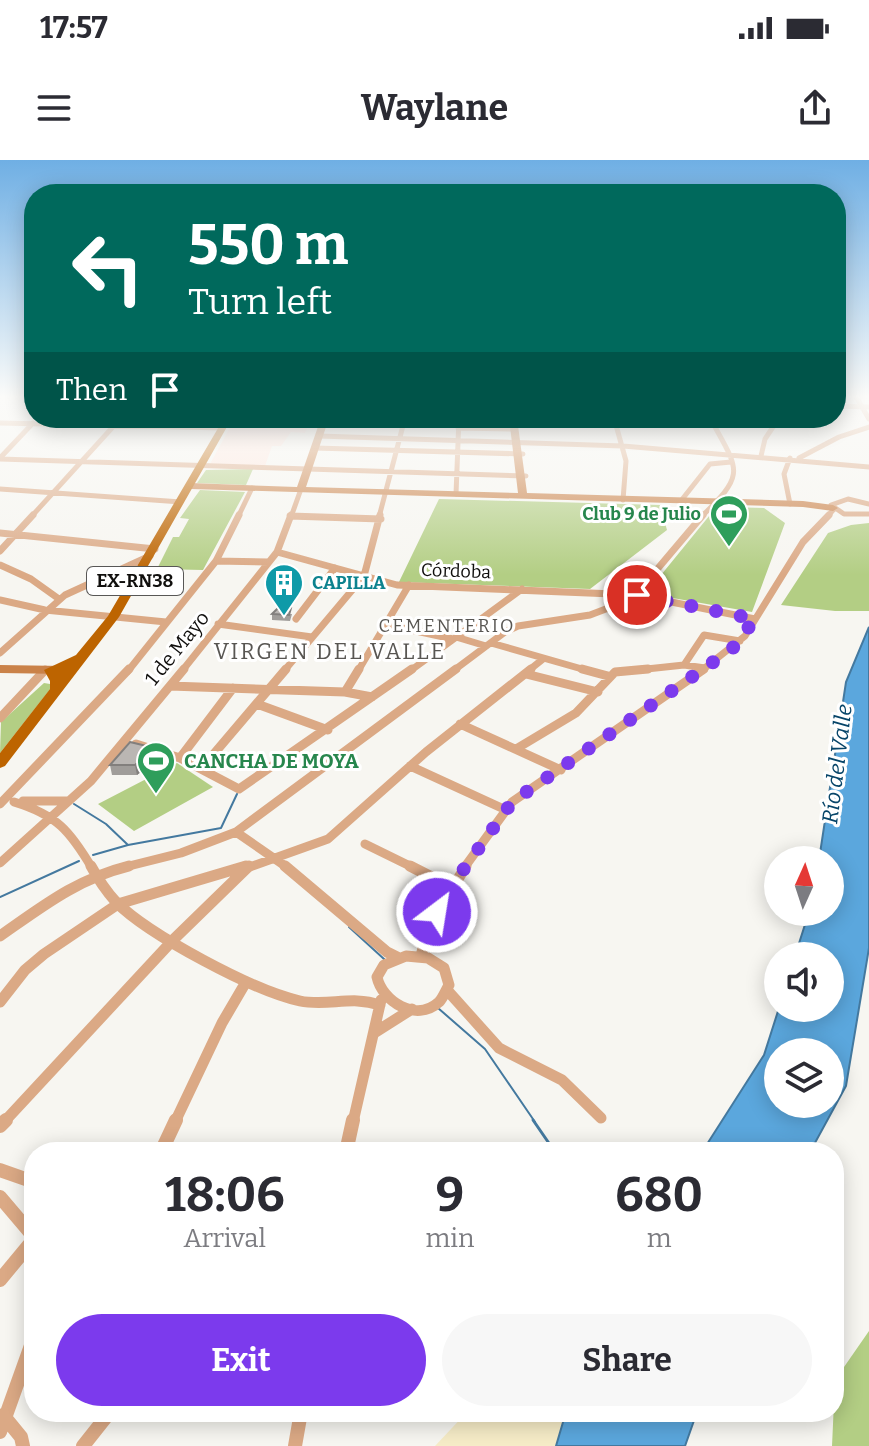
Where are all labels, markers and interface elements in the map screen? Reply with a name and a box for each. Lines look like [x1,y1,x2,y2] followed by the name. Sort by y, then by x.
[40,10,108,46] text: 17:57
[32,86,76,130] icon: menu
[361,86,508,130] text: Waylane
[793,86,837,130] icon: share
[188,212,348,279] text: 550 m
[56,216,160,320] icon: left
[188,280,332,324] text: Turn left
[143,368,187,412] icon: arrive
[56,372,127,408] text: Then
[708,493,750,548] sports icon: Club 9 de Julio
[582,503,701,525] place label: Club 9 de Julio
[420,559,492,583] street label: Córdoba
[603,561,671,629] pin
[263,562,305,617] building icon: CAPILLA
[87,567,183,595] road number: EX-RN38
[312,572,386,594] place label: CAPILLA
[615,573,659,617] icon: arrive
[140,606,214,690] street label: 1 de Mayo
[379,615,515,637] district label: CEMENTERIO
[214,638,446,665] district label: VIRGEN DEL VALLE
[816,703,858,825] water label: Río del Valle
[135,740,177,795] sports icon: CANCHA DE MOYA
[184,749,359,773] place label: CANCHA DE MOYA
[764,846,844,926] north arrow
[764,846,844,1118] map controls
[395,870,479,954] position arrow
[764,942,844,1022] button: sound
[764,1038,844,1118] button: layers
[165,1166,285,1224] text: 18:06
[436,1166,464,1224] text: 9
[615,1166,703,1224] text: 680
[184,1223,266,1254] text: Arrival
[425,1223,474,1254] text: min
[647,1223,672,1254] text: m
[56,1314,426,1406] button: Exit
[442,1314,812,1406] button: Share

